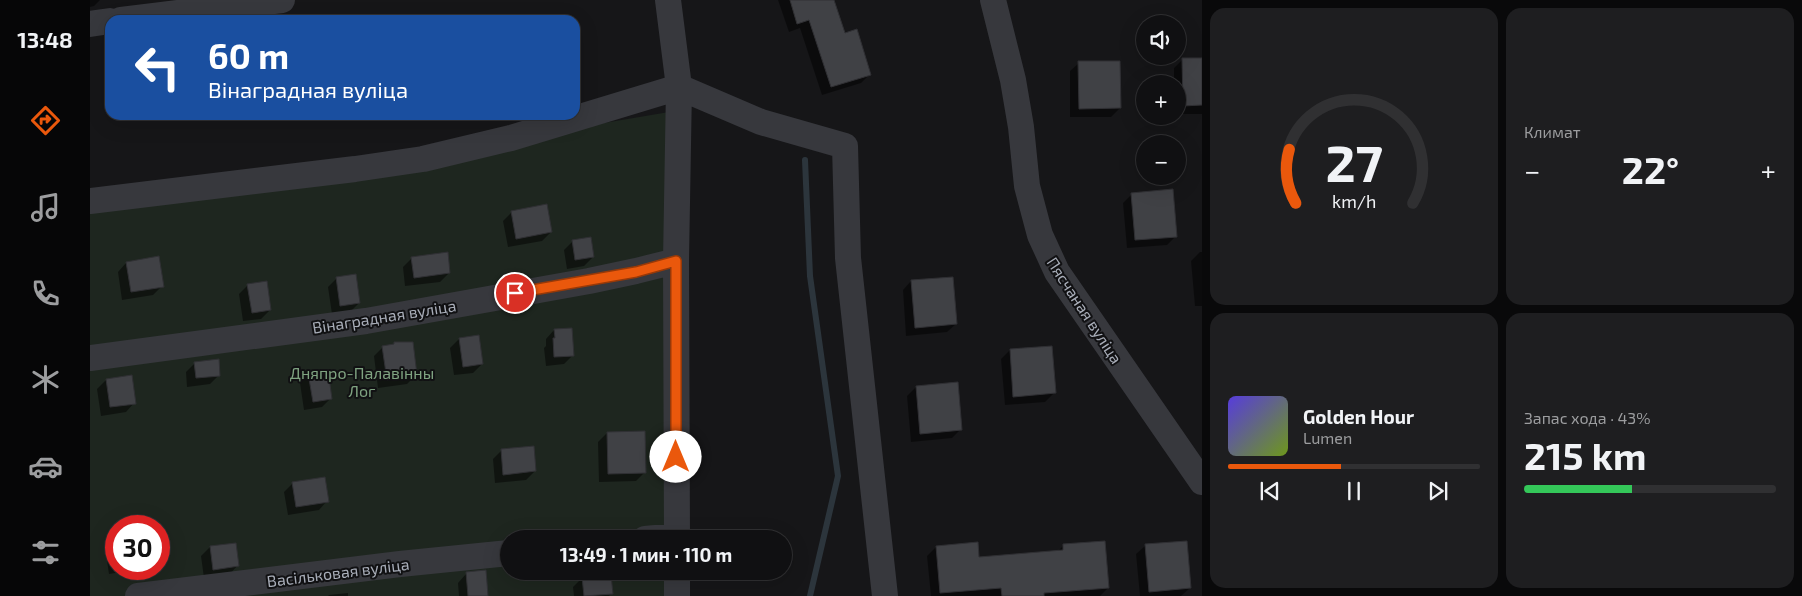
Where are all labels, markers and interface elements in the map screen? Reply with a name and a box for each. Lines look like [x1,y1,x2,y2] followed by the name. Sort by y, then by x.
[1136,15,1186,185] map controls
[1136,15,1186,65] button: sound
[17,26,73,52] text: 13:48
[208,34,289,76] text: 60 m
[125,35,190,100] icon: left
[1136,75,1186,125] button: +
[208,76,408,102] text: Вінаградная вуліца
[28,103,63,138] icon: directions
[1524,122,1581,141] text: Климат
[1325,130,1383,192] text: 27
[1136,135,1186,185] button: −
[1622,146,1679,192] text: 22°
[1524,153,1540,187] text: −
[1761,153,1776,187] text: +
[28,190,63,225] icon: music
[1332,190,1376,212] text: km/h
[1043,253,1126,367] street label: Пясчаная вуліца
[494,272,536,314] pin
[28,276,63,311] icon: phone
[501,279,529,307] icon: arrive
[311,295,458,338] street label: Вінаградная вуліца
[28,362,63,397] icon: climate
[290,363,434,400] park label: Дняпро-Палавінны Лог
[1303,405,1414,428] text: Golden Hour
[1524,408,1651,427] text: Запас хода · 43%
[1303,428,1352,447] text: Lumen
[649,430,701,482] position arrow
[1524,432,1646,478] text: 215 km
[28,449,63,484] icon: car
[1256,477,1284,505] icon: previous
[1340,477,1368,505] icon: pause
[1424,477,1452,505] icon: next
[105,515,170,580] speed limit sign: 30
[28,535,63,570] icon: filters
[560,543,732,566] text: 13:49 · 1 мин · 110 m
[266,554,411,591] street label: Васільковая вуліца

